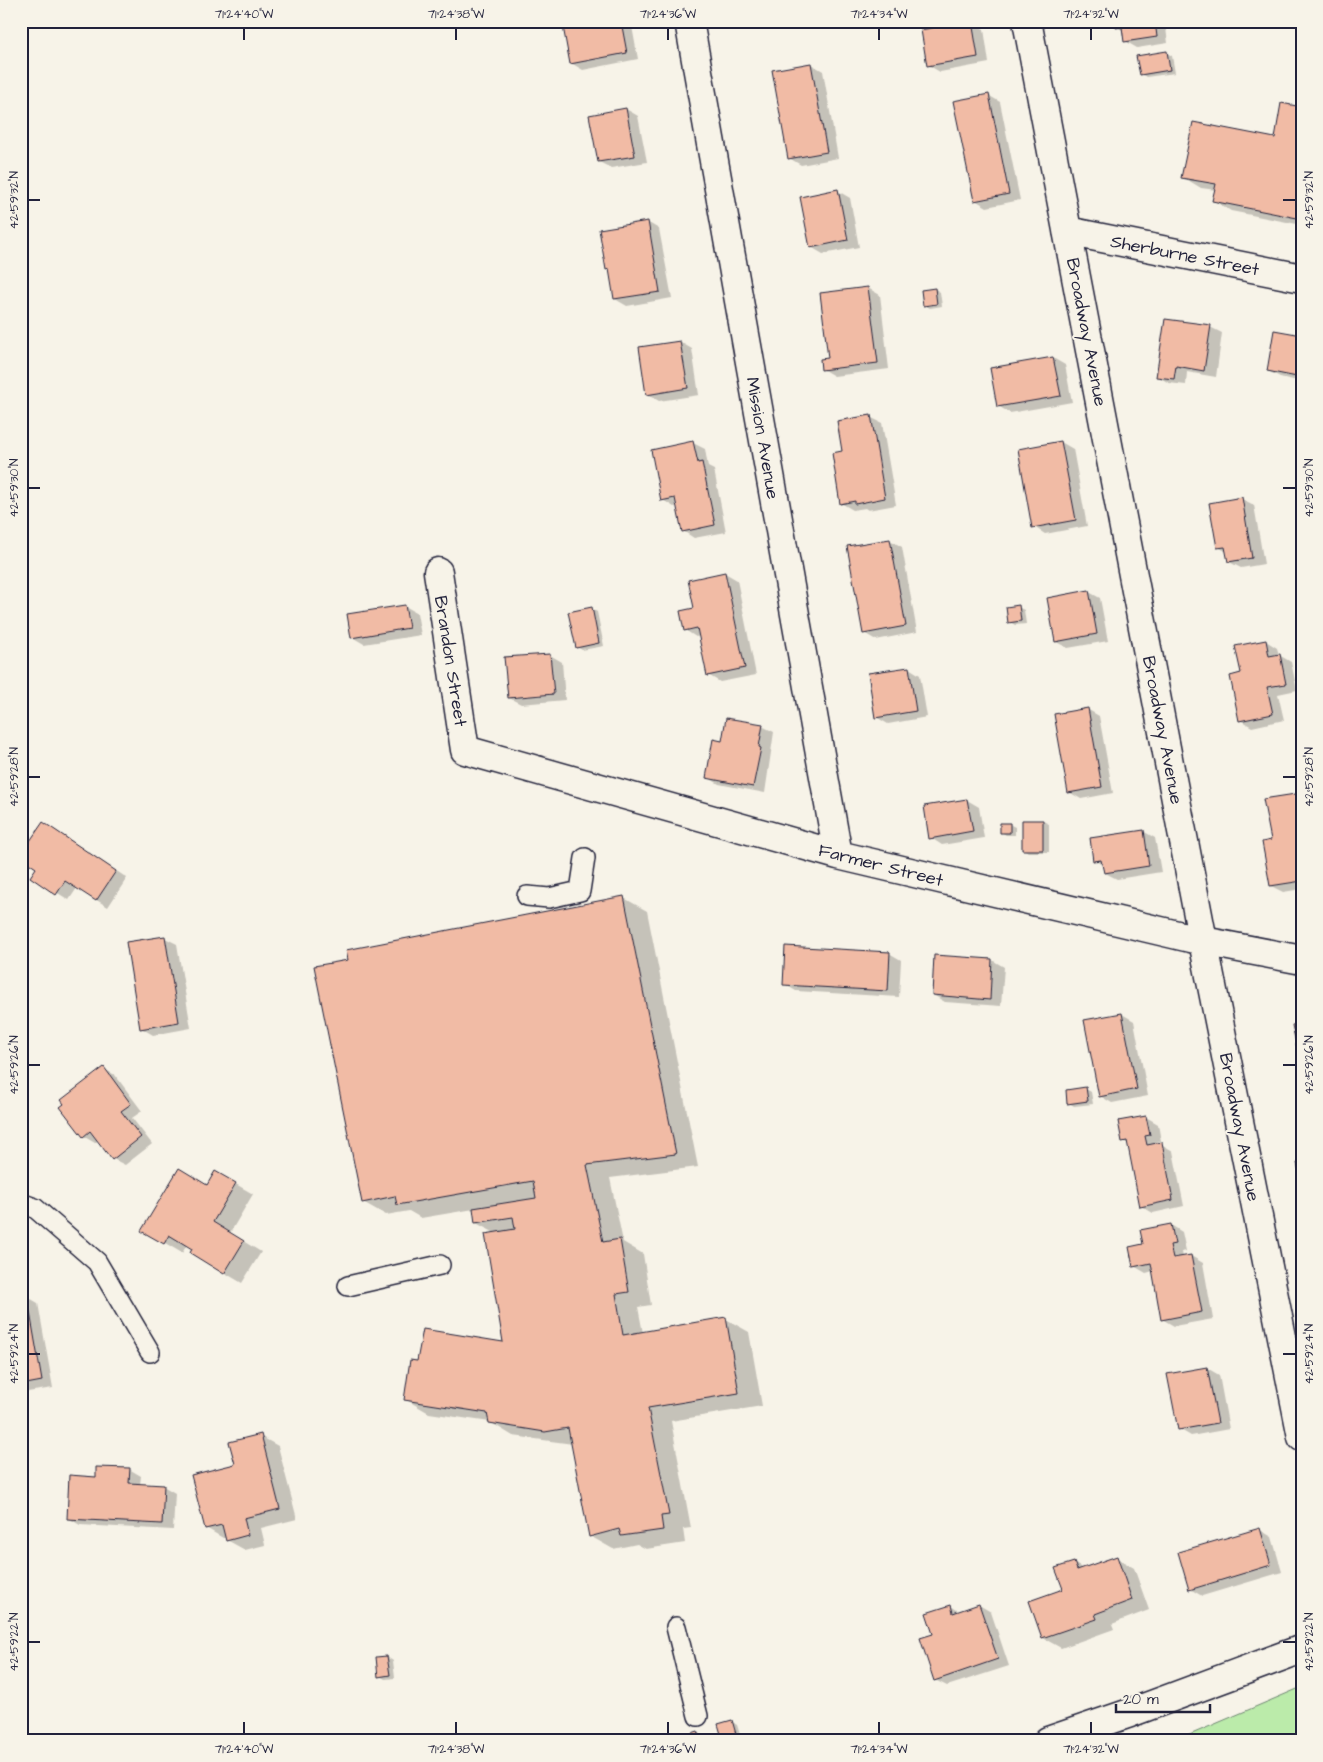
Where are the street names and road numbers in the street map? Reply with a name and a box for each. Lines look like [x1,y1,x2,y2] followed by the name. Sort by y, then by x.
[1108,229,1262,282] street label: Sherburne Street
[1059,256,1113,409] street label: Broadway Avenue
[739,375,786,501] street label: Mission Avenue
[428,594,473,729] street label: Brandon Street
[1135,654,1189,807] street label: Broadway Avenue
[816,838,947,893] street label: Farmer Street
[1212,1051,1266,1204] street label: Broadway Avenue

